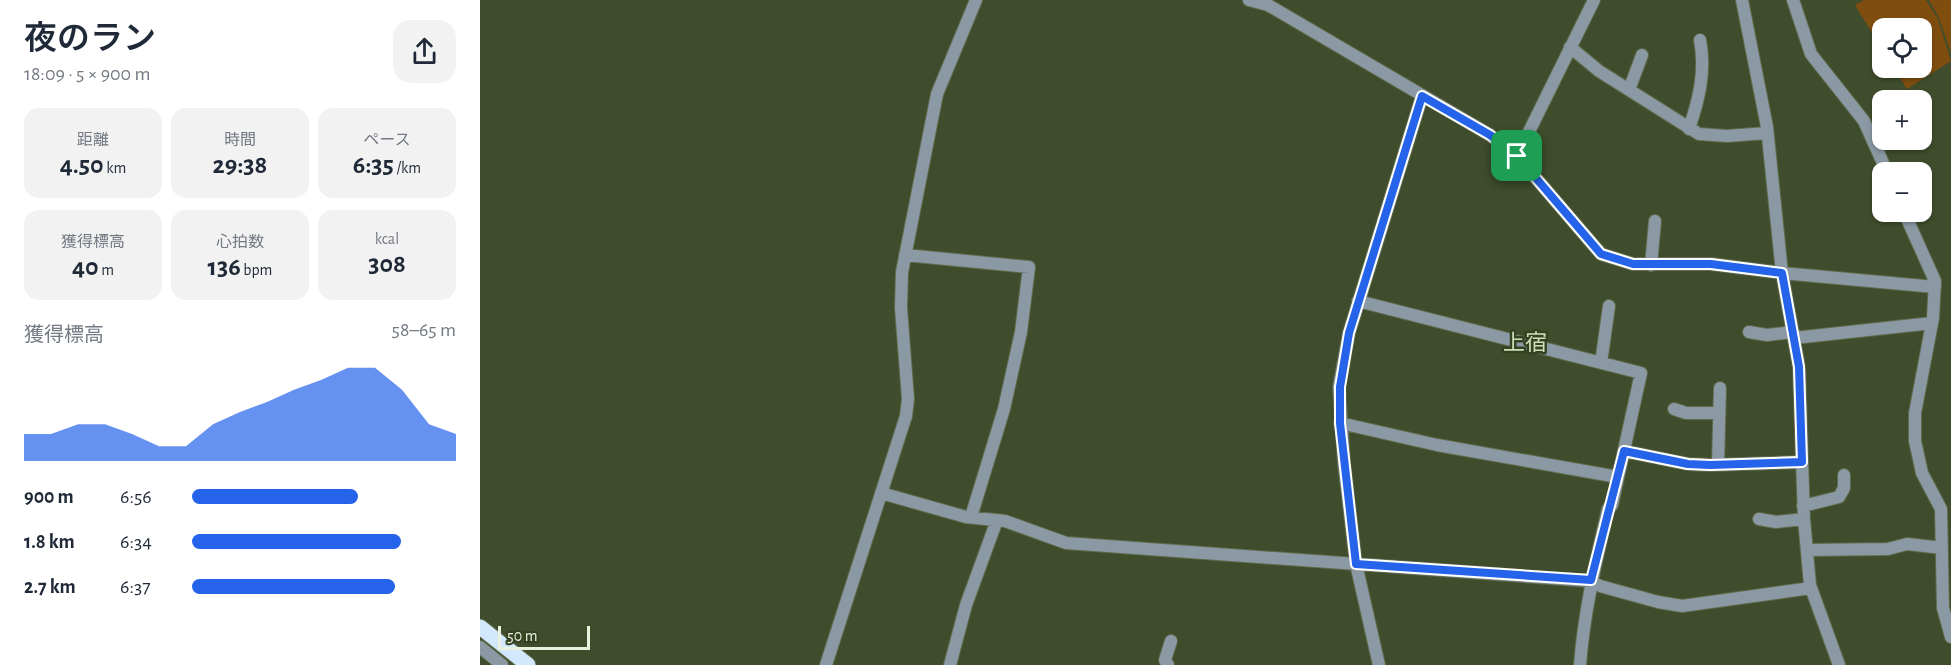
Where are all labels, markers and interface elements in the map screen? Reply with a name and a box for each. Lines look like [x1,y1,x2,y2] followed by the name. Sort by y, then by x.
[1872,18,1932,222] map controls
[1872,18,1932,78] button: locate
[393,20,456,83] button: share
[24,23,156,56] text: 夜のラン
[24,64,150,84] text: 18:09 · 5 × 900 m
[1872,90,1932,150] button: +
[1491,130,1542,181] pin
[77,132,109,148] text: 距離
[224,132,256,148] text: 時間
[363,132,411,148] text: ペース
[1500,139,1533,172] icon: arrive
[60,152,104,178] text: 4.50
[213,152,267,178] text: 29:38
[353,152,394,178] text: 6:35
[104,160,126,176] text: km
[394,160,421,176] text: /km
[1872,162,1932,222] button: −
[375,231,399,247] text: kcal
[61,234,125,250] text: 獲得標高
[216,234,264,250] text: 心拍数
[368,251,406,277] text: 308
[72,254,99,280] text: 40
[208,254,241,280] text: 136
[99,262,114,278] text: m
[241,262,272,278] text: bpm
[392,320,456,340] text: 58–65 m
[24,325,104,345] text: 獲得標高
[1503,331,1547,354] district label: 上宿
[24,487,74,507] text: 900 m
[120,487,152,507] text: 6:56
[24,532,75,552] text: 1.8 km
[120,532,152,552] text: 6:34
[24,577,76,597] text: 2.7 km
[120,577,151,597] text: 6:37
[498,623,590,650] scale bar
[507,628,538,644] text: 50 m

